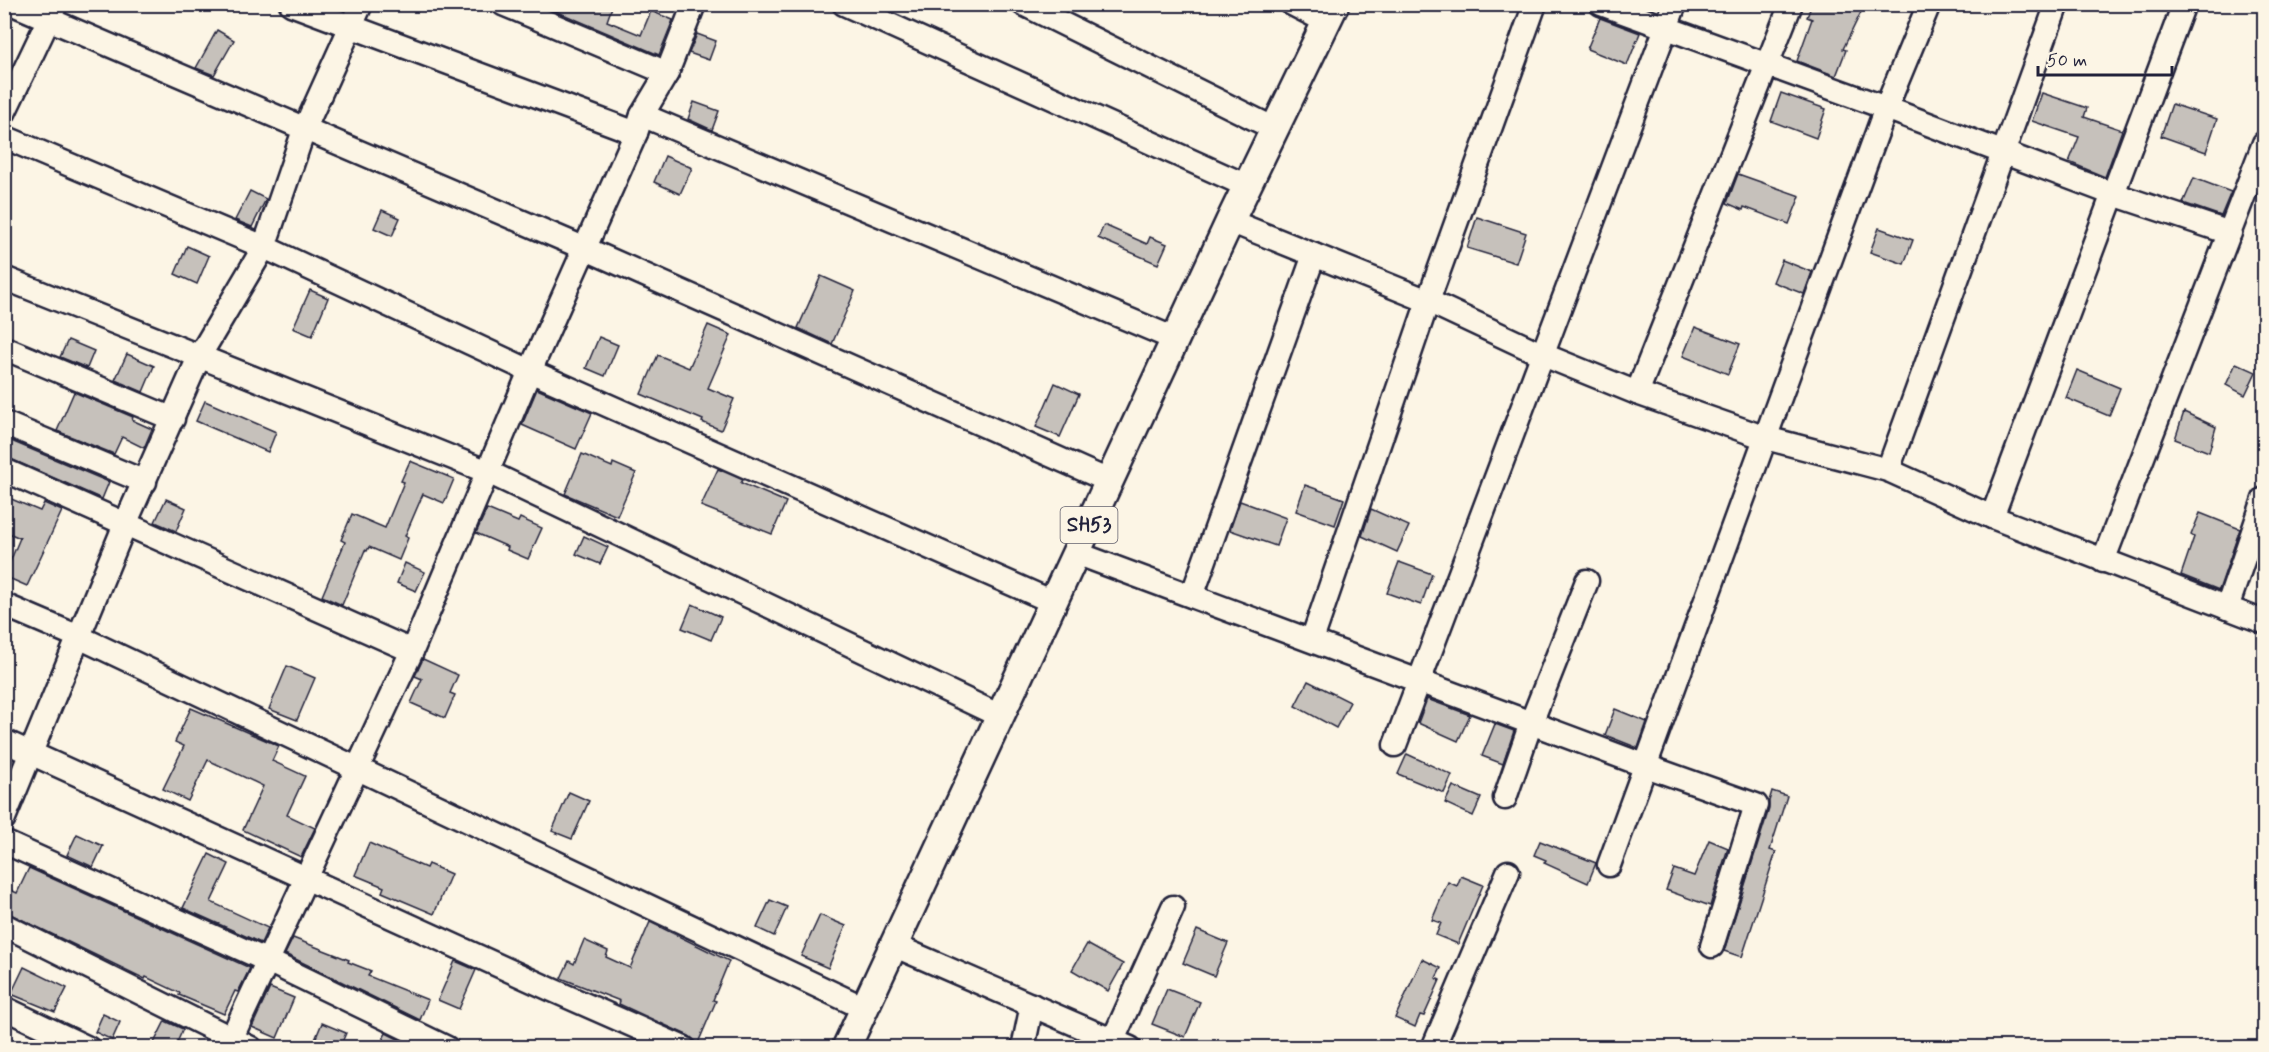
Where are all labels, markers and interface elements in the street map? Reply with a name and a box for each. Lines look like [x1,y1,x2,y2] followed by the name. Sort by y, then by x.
[2038,39,2172,77] scale bar
[2047,49,2087,73] text: 50 m
[1060,507,1118,543] road number: SH53

